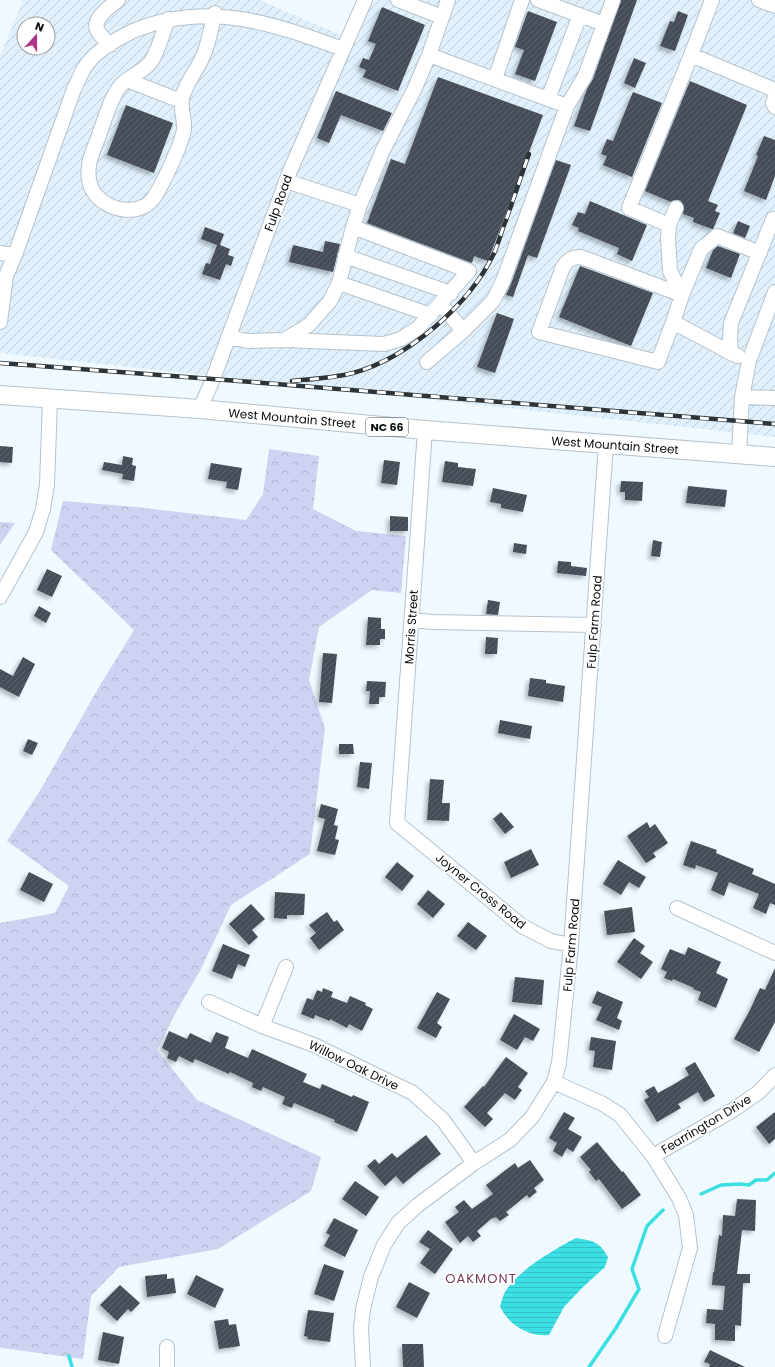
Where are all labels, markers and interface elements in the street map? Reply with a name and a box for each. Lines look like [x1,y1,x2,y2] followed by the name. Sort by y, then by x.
[16,16,56,56] north arrow
[33,18,46,36] text: N
[260,172,296,234] street label: Fulp Road
[228,404,356,432] street label: West Mountain Street
[366,418,408,436] road number: NC 66
[551,432,679,458] street label: West Mountain Street
[582,575,606,669] street label: Fulp Farm Road
[400,589,422,665] street label: Morris Street
[432,849,530,933] street label: Joyner Cross Road
[558,898,584,992] street label: Fulp Farm Road
[306,1036,402,1094] street label: Willow Oak Drive
[658,1090,754,1158] street label: Fearrington Drive
[445,1269,517,1288] district label: OAKMONT

